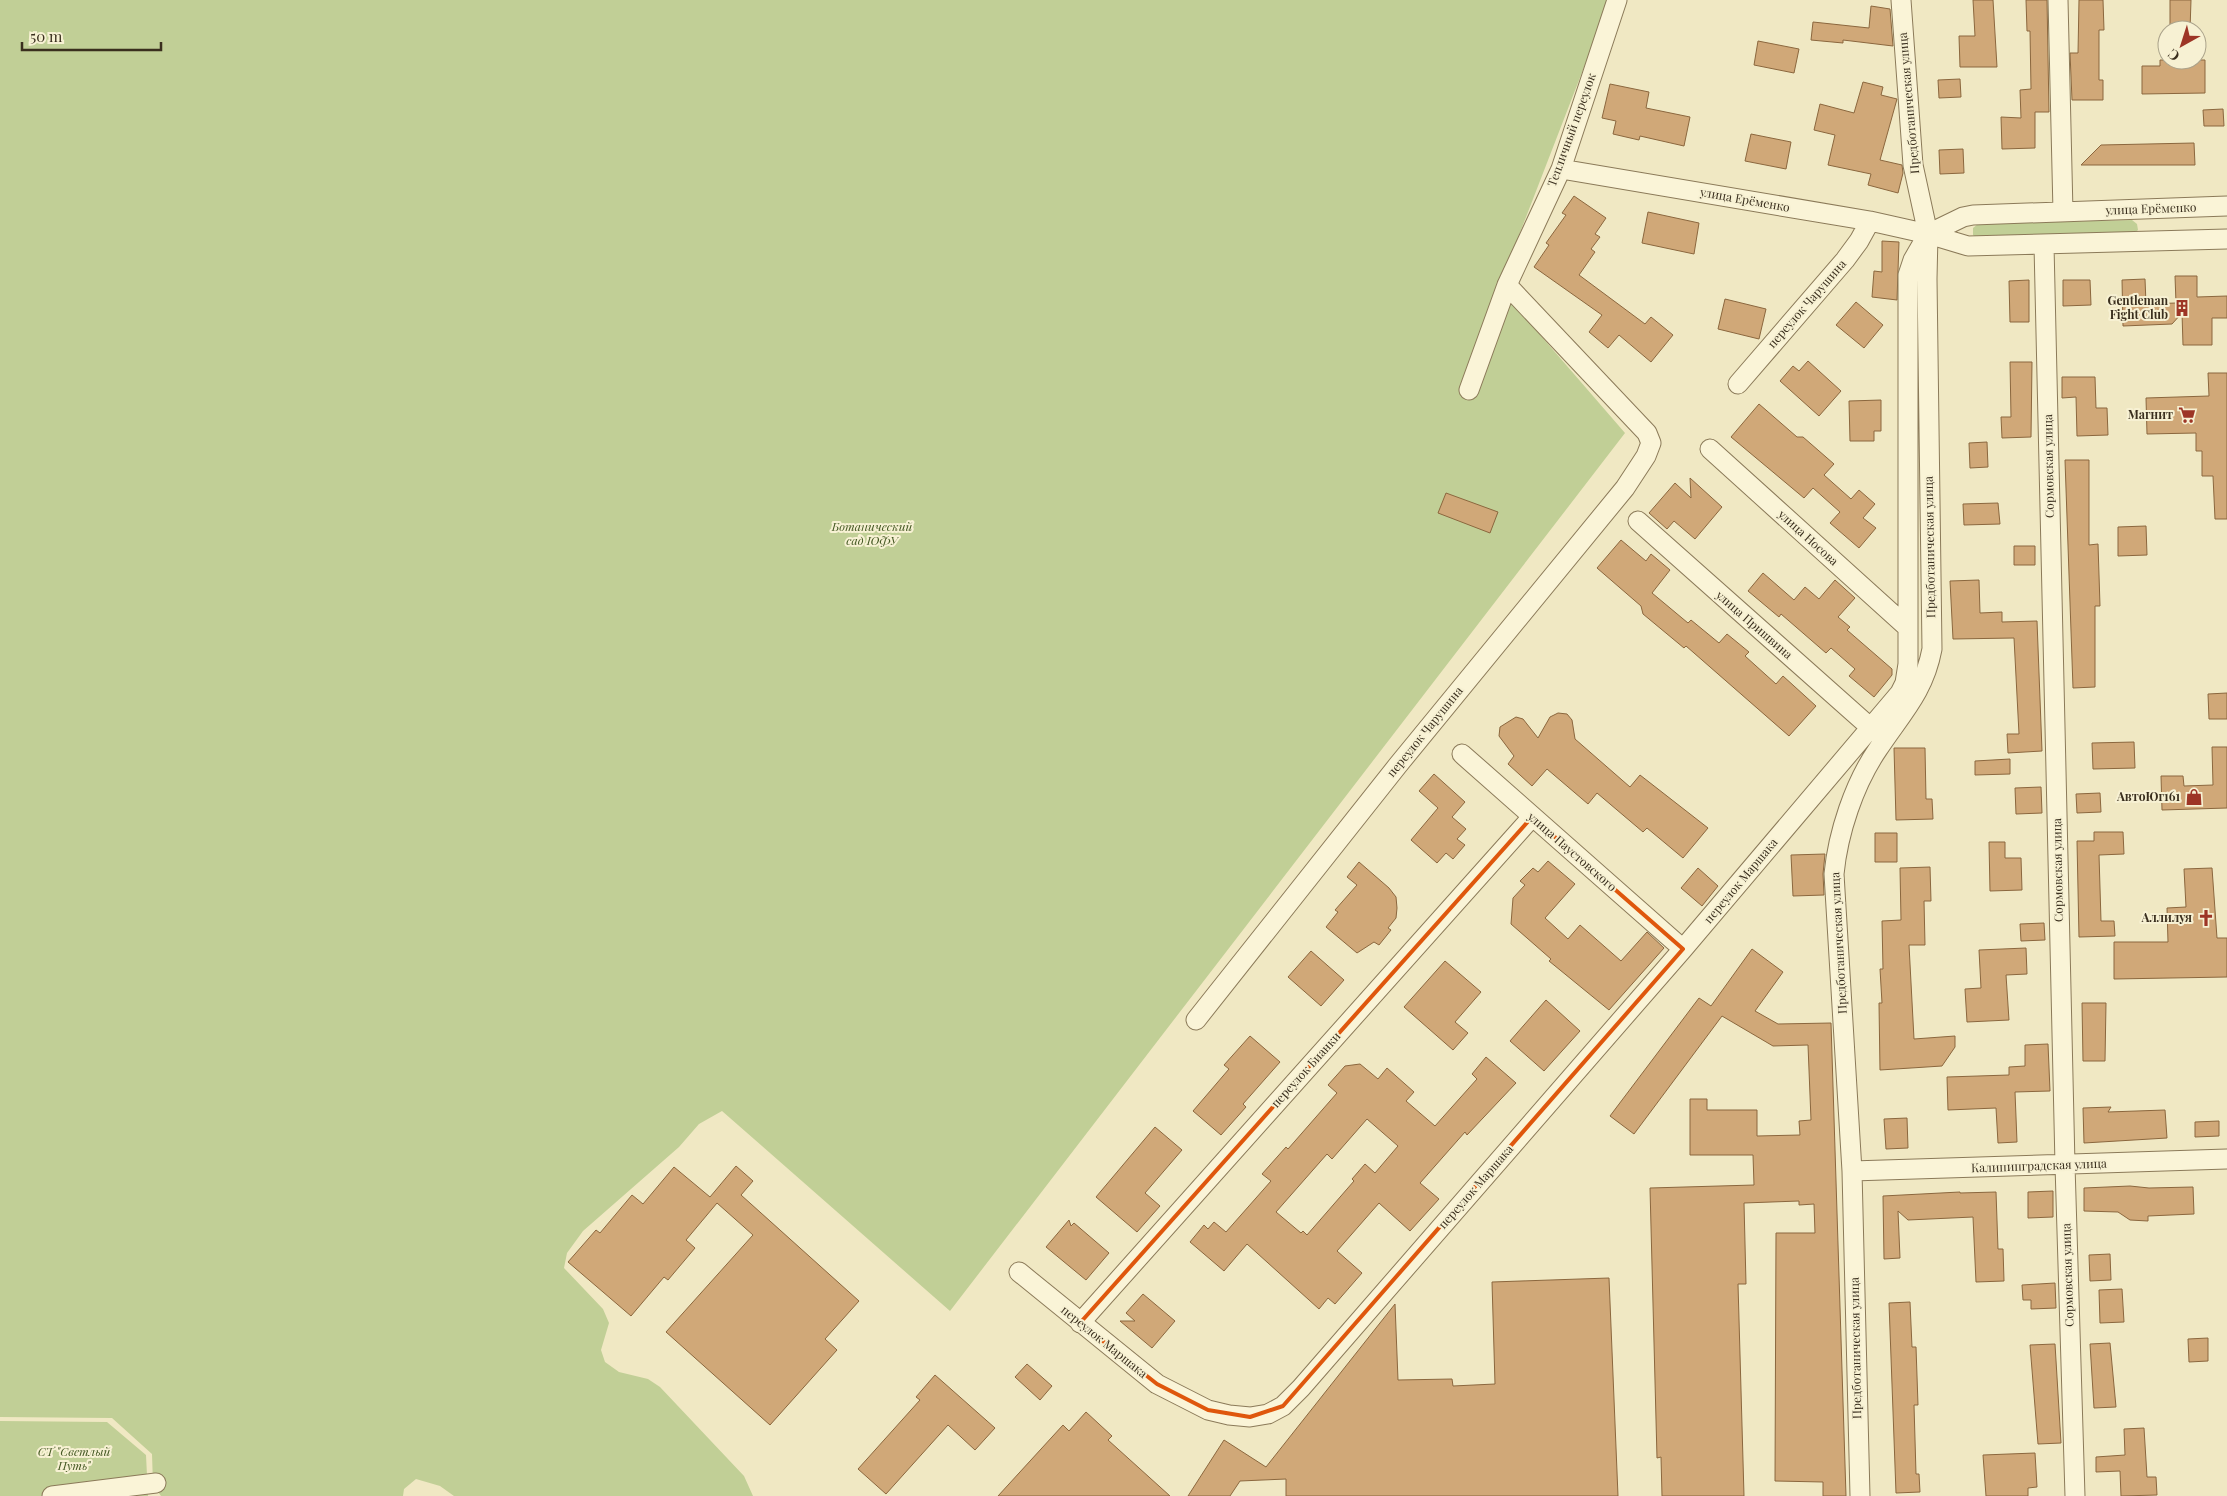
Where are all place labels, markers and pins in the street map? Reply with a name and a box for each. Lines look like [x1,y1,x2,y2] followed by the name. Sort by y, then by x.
[2108,292,2169,322] place label: Gentleman Fight Club
[2172,298,2192,318] building icon: Gentleman Fight Club
[2177,405,2197,425] supermarket icon: Магнит
[2128,406,2173,422] place label: Магнит
[2184,787,2204,807] shop icon: АвтоЮг161
[2116,788,2180,804] place label: АвтоЮг161
[2196,908,2216,928] church icon: Аллилуя
[2140,909,2192,925] place label: Аллилуя

